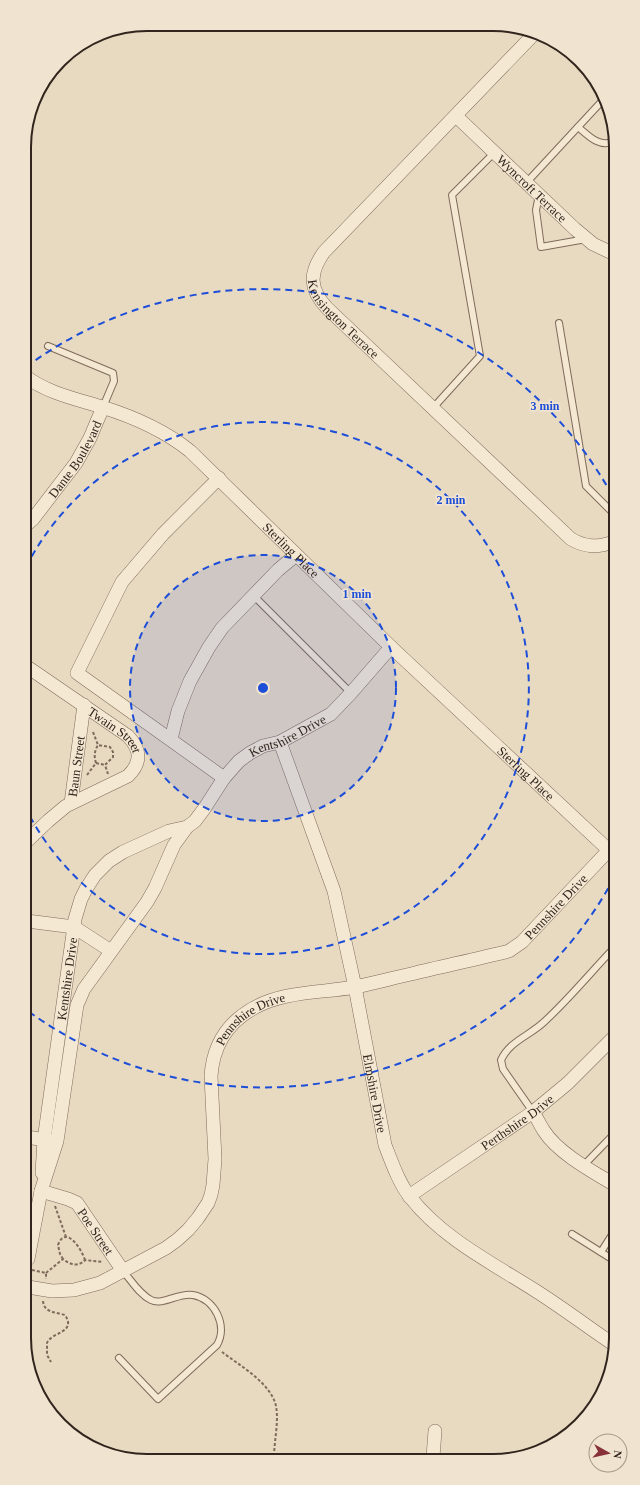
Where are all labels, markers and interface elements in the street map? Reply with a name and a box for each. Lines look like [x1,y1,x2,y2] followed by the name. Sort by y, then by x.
[494,152,570,225] street label: Wyncroft Terrace
[305,278,383,361] street label: Kensington Terrace
[530,399,560,413] text: 3 min
[45,418,104,500] street label: Dante Boulevard
[436,493,466,507] text: 2 min
[260,519,323,581] street label: Sterling Place
[342,587,372,601] text: 1 min
[256,681,270,695] centre of rings
[85,703,145,755] street label: Twain Street
[246,711,328,760] street label: Kentshire Drive
[64,735,87,798] street label: Baun Street
[494,743,558,803] street label: Sterling Place
[521,871,590,942] street label: Pennshire Drive
[53,936,80,1021] street label: Kentshire Drive
[212,989,287,1048] street label: Pennshire Drive
[360,1053,390,1134] street label: Elmshire Drive
[478,1091,556,1153] street label: Perthshire Drive
[75,1205,117,1258] street label: Poe Street
[588,1433,628,1473] north arrow
[611,1450,624,1459] text: N

